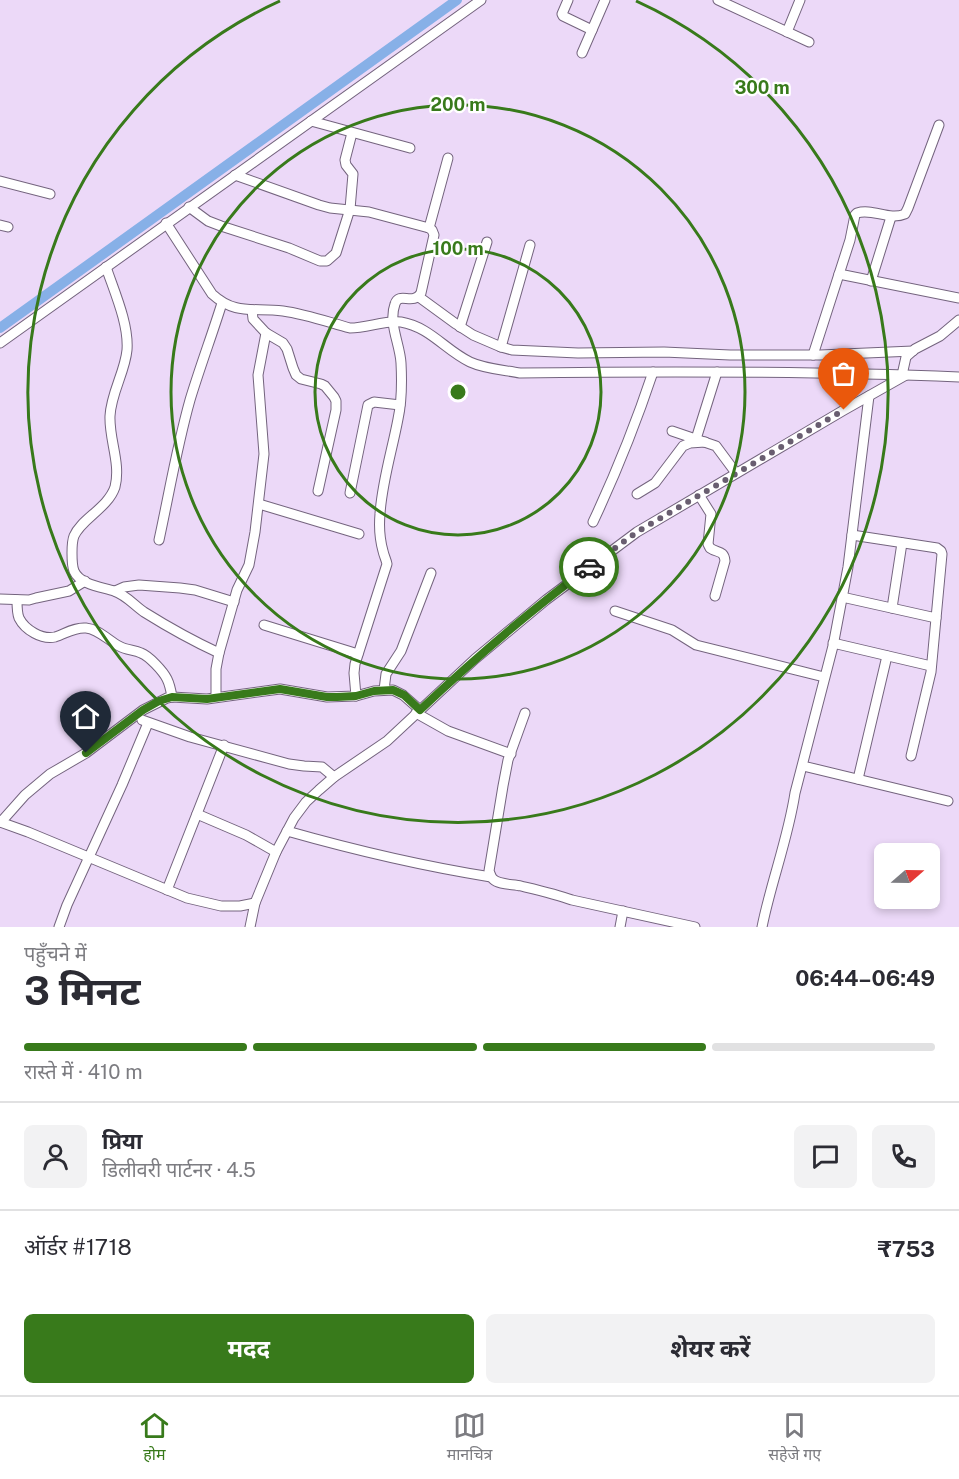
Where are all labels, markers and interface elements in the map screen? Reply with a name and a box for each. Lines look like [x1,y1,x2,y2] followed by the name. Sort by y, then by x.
[734,77,790,98] text: 300 m
[431,94,485,115] text: 200 m
[432,238,484,259] text: 100 m
[818,348,869,410] pin
[827,357,860,390] icon: bag
[448,382,468,402] centre of rings
[559,537,619,597] courier
[573,551,606,584] icon: car
[60,691,111,753] pin
[69,700,102,733] icon: home
[874,843,940,909] north arrow
[874,843,940,909] map controls
[24,942,87,966] text: पहुँचने में
[795,965,935,991] text: 06:44–06:49
[24,968,141,1014] text: 3 मिनट
[24,1060,143,1084] text: रास्ते में · 410 m
[24,1125,87,1188] button: person
[794,1125,857,1188] button: chat
[872,1125,935,1188] button: phone
[102,1128,142,1154] text: प्रिया
[102,1158,256,1182] text: डिलीवरी पार्टनर · 4.5
[24,1234,132,1260] text: ऑर्डर #1718
[878,1236,935,1262] text: ₹753
[24,1314,474,1383] button: मदद
[486,1314,935,1383] button: शेयर करें
[138,1409,171,1467] tab: होम
[447,1409,492,1467] tab: मानचित्र
[768,1409,821,1467] tab: सहेजे गए

